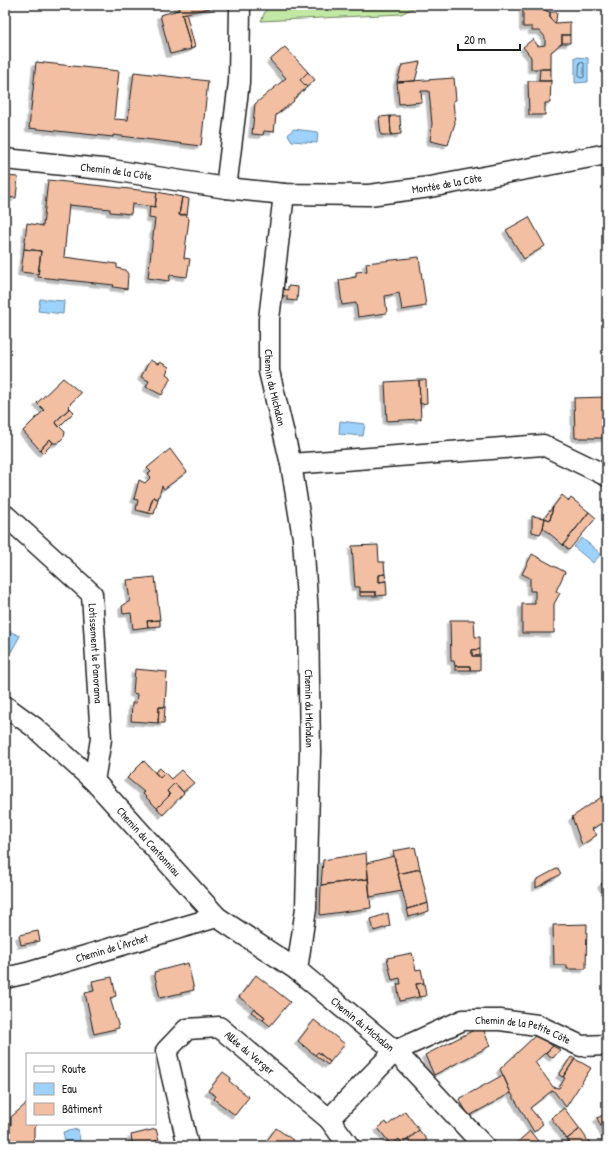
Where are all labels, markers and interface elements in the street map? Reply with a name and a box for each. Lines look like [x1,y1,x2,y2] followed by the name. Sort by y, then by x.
[458,26,520,52] scale bar
[464,31,486,48] text: 20 m
[80,160,154,183] street label: Chemin de la Côte
[411,170,484,196] street label: Montée de la Côte
[262,349,289,427] street label: Chemin du Michalon
[86,603,106,704] street label: Lotissement le Panorama
[302,669,317,748] street label: Chemin du Michalon
[114,804,184,879] street label: Chemin du Cantonniau
[74,931,150,965] street label: Chemin de l'Archet
[328,994,397,1055] street label: Chemin du Michalon
[475,1013,574,1047] street label: Chemin de la Petite Côte
[222,1028,278,1078] street label: Allée du Verger
[26,1053,156,1125] legend
[62,1060,86,1077] text: Route
[62,1080,77,1097] text: Eau
[62,1100,103,1117] text: Bâtiment

